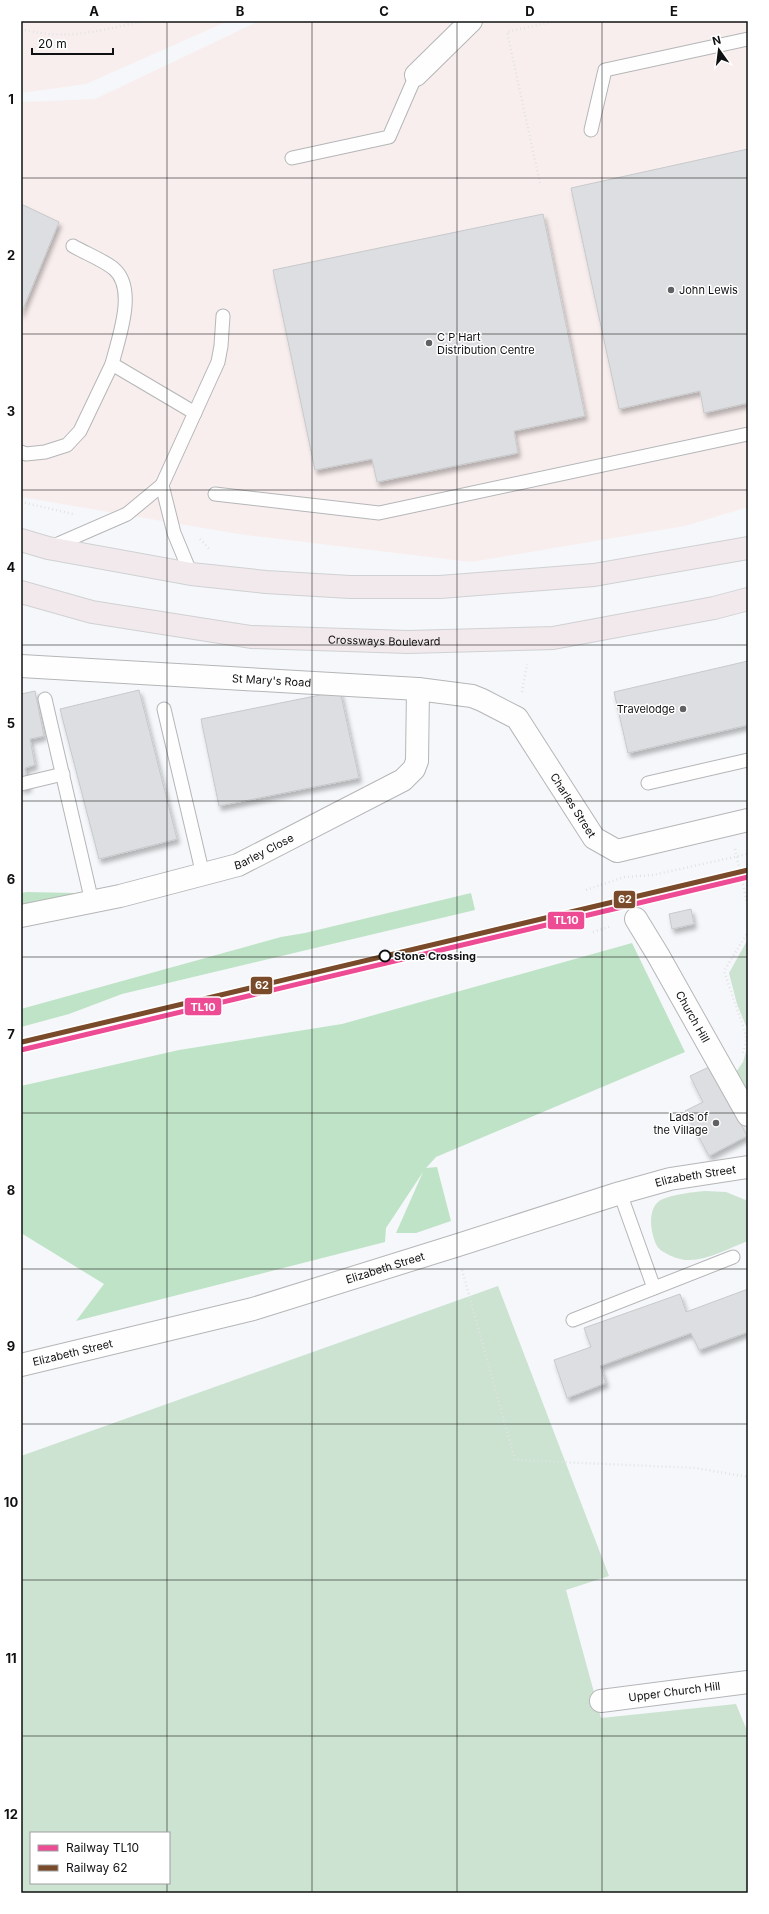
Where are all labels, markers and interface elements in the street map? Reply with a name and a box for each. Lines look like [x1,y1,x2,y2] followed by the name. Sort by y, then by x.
[89,3,99,19] text: A
[236,3,245,19] text: B
[379,3,389,19] text: C
[525,3,535,19] text: D
[670,3,678,19] text: E
[32,30,113,56] scale bar
[699,30,739,70] north arrow
[711,32,722,48] text: N
[38,36,67,51] text: 20 m
[8,91,14,107] text: 1
[7,247,15,263] text: 2
[679,283,738,297] place label: John Lewis
[666,285,676,295] marker: John Lewis
[437,330,535,357] place label: C P Hart Distribution Centre
[424,338,434,348] marker: C P Hart Distribution Centre
[7,403,15,419] text: 3
[7,559,16,575] text: 4
[328,632,441,649] street label: Crossways Boulevard
[232,671,312,690] street label: St Mary's Road
[617,702,675,716] place label: Travelodge
[678,704,688,714] marker: Travelodge
[7,715,15,731] text: 5
[547,770,599,841] street label: Charles Street
[233,831,296,873] street label: Barley Close
[7,871,15,887] text: 6
[613,890,636,909] line badge: 62
[618,892,632,906] text: 62
[547,911,585,930] line badge: TL10
[553,913,579,927] text: TL10
[378,949,392,963] marker: Stone Crossing
[394,949,476,963] place label: Stone Crossing
[250,976,273,995] line badge: 62
[255,978,269,992] text: 62
[673,988,713,1045] street label: Church Hill
[184,997,222,1016] line badge: TL10
[190,1000,216,1014] text: TL10
[7,1026,15,1042] text: 7
[653,1110,708,1137] place label: Lads of the Village
[711,1118,721,1128] marker: Lads of the Village
[653,1162,737,1190] street label: Elizabeth Street
[7,1182,15,1198] text: 8
[344,1249,427,1287] street label: Elizabeth Street
[31,1336,114,1369] street label: Elizabeth Street
[7,1338,15,1354] text: 9
[4,1494,18,1510] text: 10
[5,1650,17,1666] text: 11
[628,1679,721,1704] street label: Upper Church Hill
[4,1806,18,1822] text: 12
[30,1832,170,1884] legend
[66,1840,139,1855] text: Railway TL10
[66,1860,127,1875] text: Railway 62

